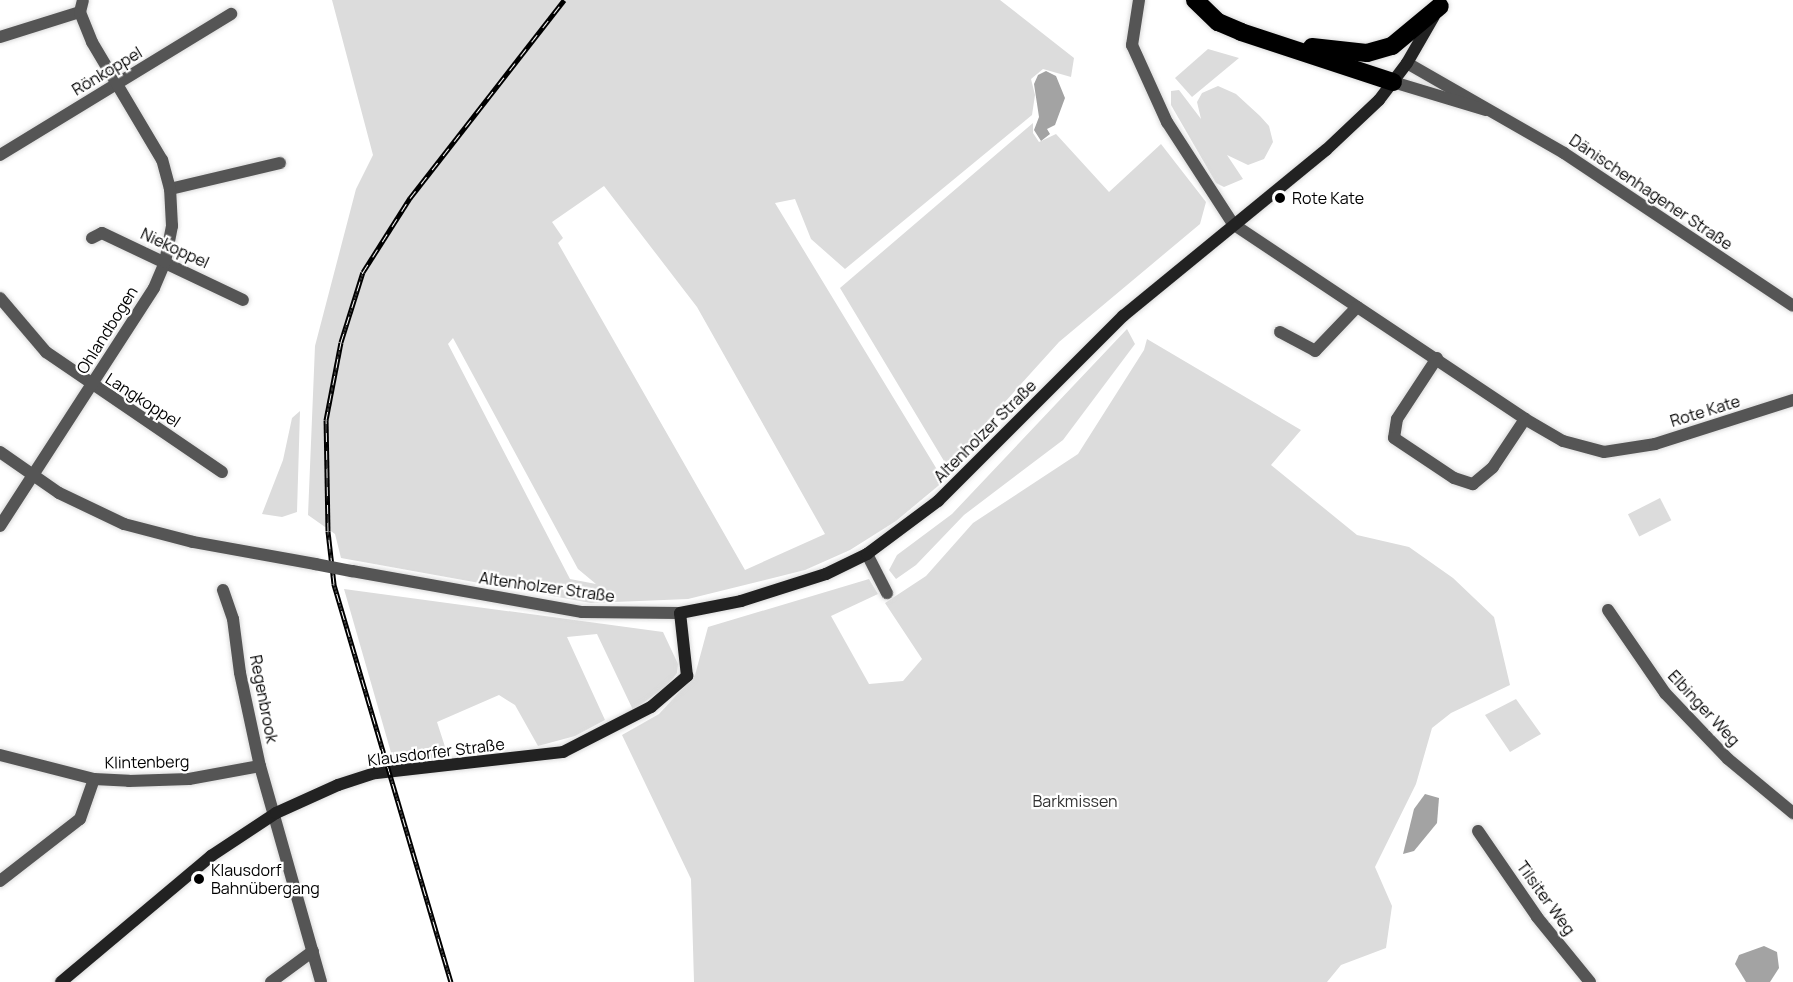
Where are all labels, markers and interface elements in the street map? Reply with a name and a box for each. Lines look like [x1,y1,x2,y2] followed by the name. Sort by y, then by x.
[68,43,146,99] street label: Rönkoppel
[1566,130,1736,254] street label: Dänischenhagener Straße
[1292,188,1364,208] place label: Rote Kate
[1273,191,1287,205] marker: Rote Kate
[138,224,212,272] street label: Niekoppel
[72,283,142,377] street label: Ohlandbogen
[102,369,184,431] street label: Langkoppel
[930,376,1040,486] street label: Altenholzer Straße
[1668,391,1742,431] street label: Rote Kate
[478,568,616,606] street label: Altenholzer Straße
[246,653,282,745] street label: Regenbrook
[1664,666,1744,750] street label: Elbinger Weg
[366,734,506,770] street label: Klausdorfer Straße
[104,752,190,772] street label: Klintenberg
[1032,791,1118,811] park label: Barkmissen
[1513,857,1579,939] street label: Tilsiter Weg
[211,860,320,898] place label: Klausdorf Bahnübergang
[192,872,206,886] marker: Klausdorf Bahnübergang

